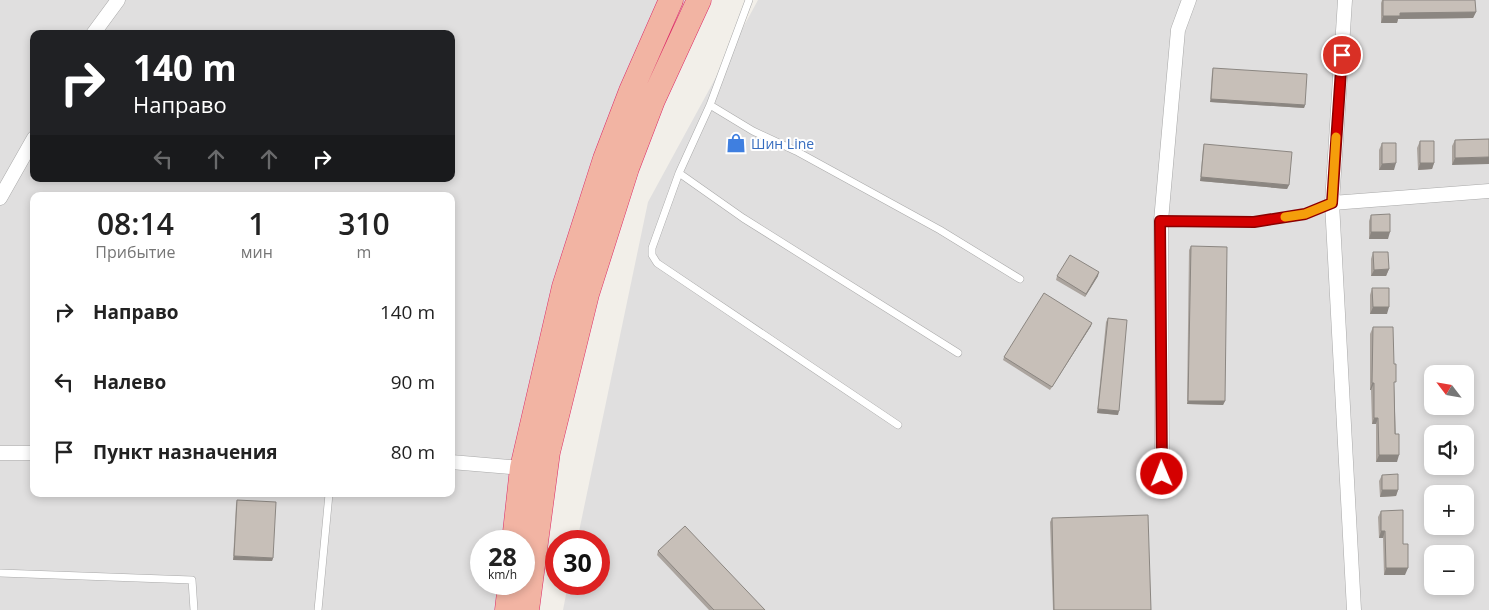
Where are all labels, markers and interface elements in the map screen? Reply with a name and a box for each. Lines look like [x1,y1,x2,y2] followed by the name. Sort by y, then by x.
[1321,34,1363,76] pin
[1328,41,1356,69] icon: arrive
[133,44,237,91] text: 140 m
[50,50,115,115] icon: right
[133,89,227,119] text: Направо
[725,132,747,154] shop icon: Шин Line
[751,134,814,153] place label: Шин Line
[149,145,177,173] icon: left
[202,145,230,173] icon: ahead
[255,145,283,173] icon: ahead
[308,145,336,173] icon: right
[97,203,174,244] text: 08:14
[248,203,265,244] text: 1
[338,203,390,244] text: 310
[95,241,175,263] text: Прибытие
[241,241,273,263] text: мин
[357,241,371,263] text: m
[50,298,78,326] icon: right
[93,299,179,325] text: Направо
[380,299,435,325] text: 140 m
[1424,365,1474,415] north arrow
[1424,365,1474,595] map controls
[50,368,78,396] icon: left
[93,369,166,395] text: Налево
[391,369,435,395] text: 90 m
[1424,425,1474,475] button: sound
[50,438,78,466] icon: arrive
[93,439,278,465] text: Пункт назначения
[391,439,435,465] text: 80 m
[1135,447,1187,499] position arrow
[1424,485,1474,535] button: +
[545,530,610,595] speed limit sign: 30
[488,539,517,573] text: 28
[1424,545,1474,595] button: −
[488,566,517,583] text: km/h

